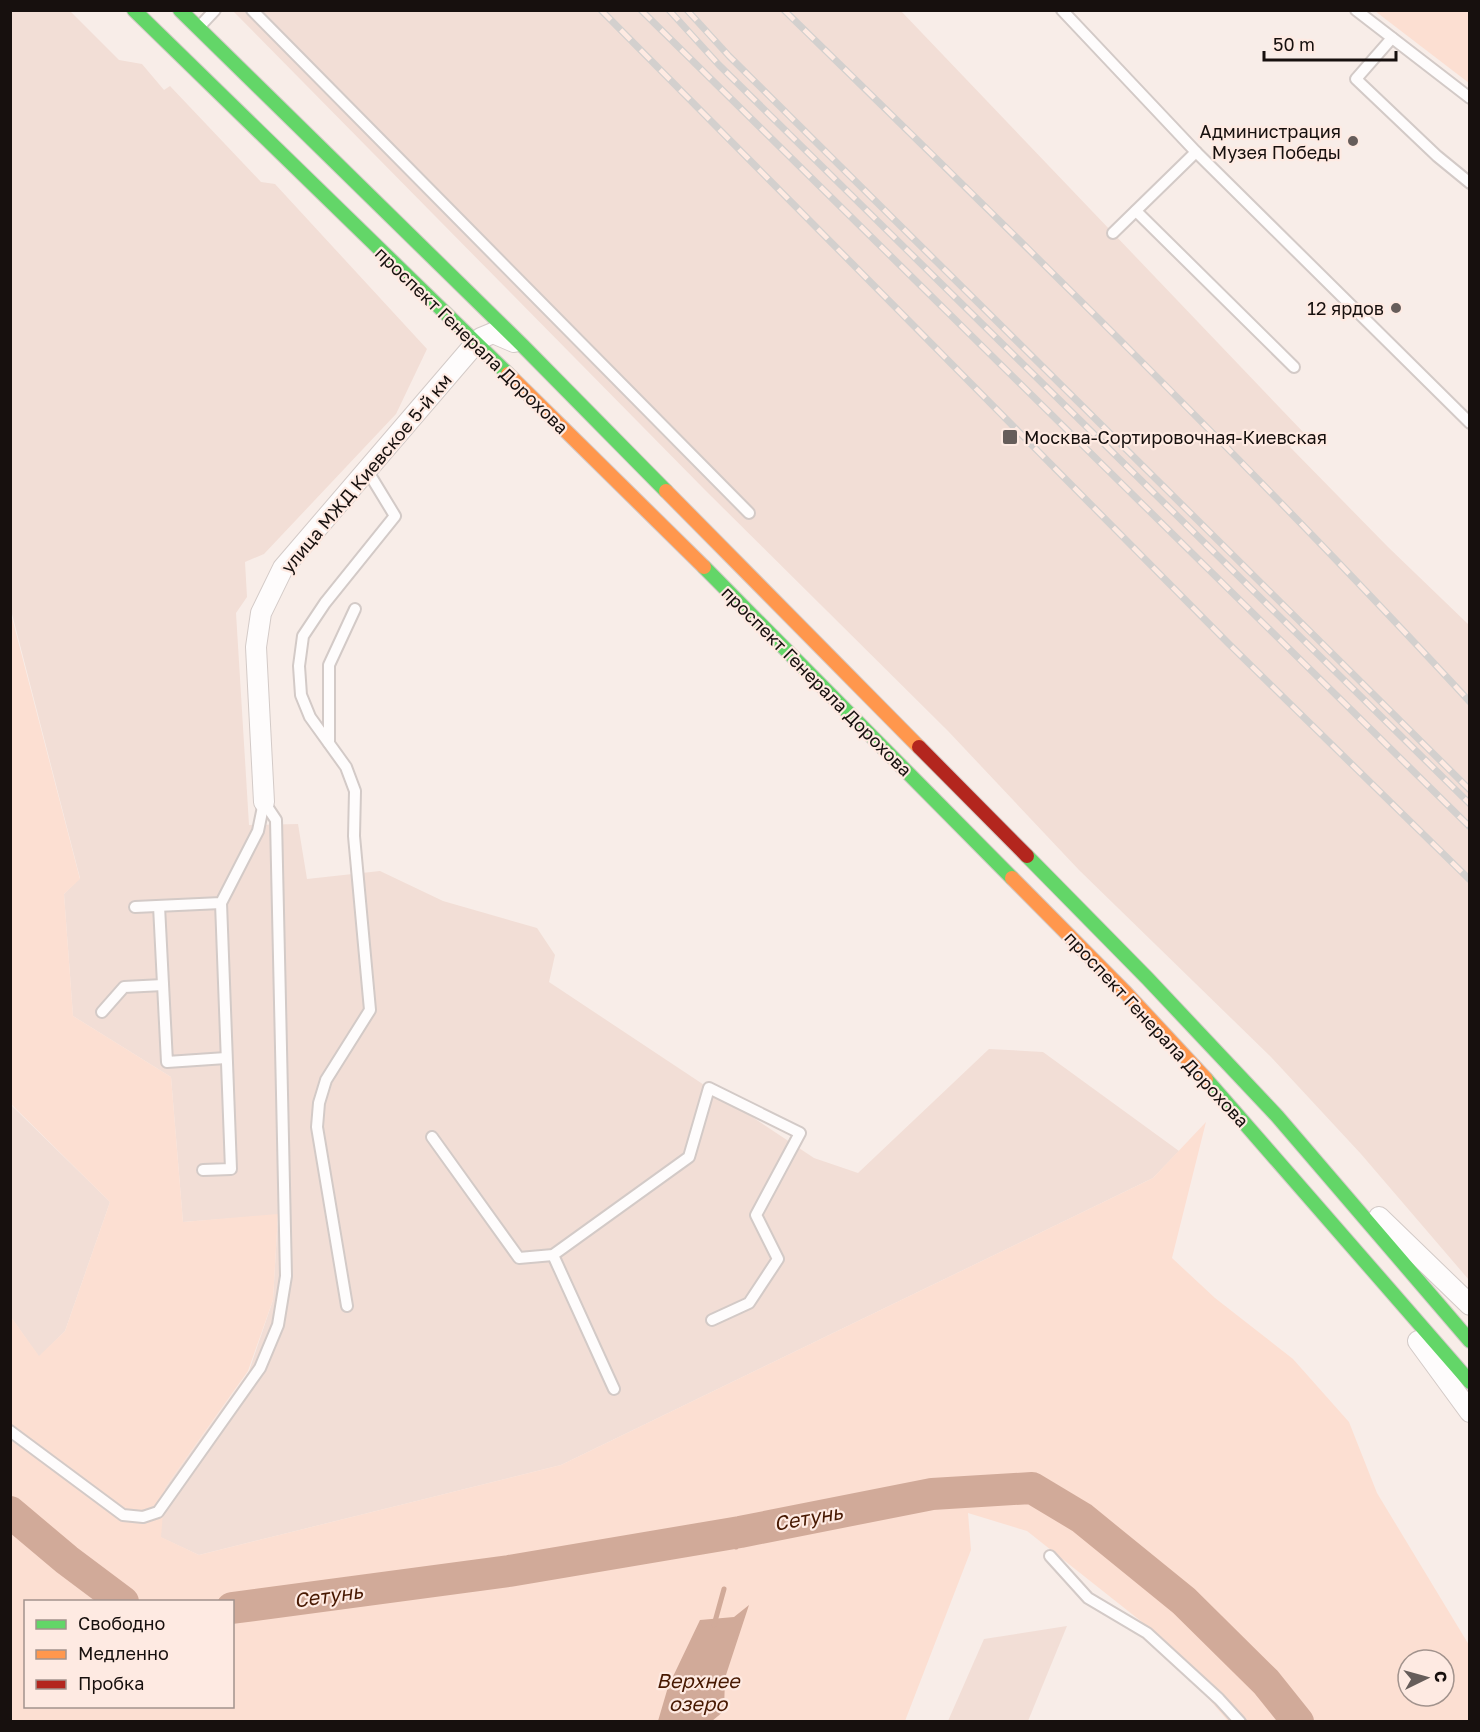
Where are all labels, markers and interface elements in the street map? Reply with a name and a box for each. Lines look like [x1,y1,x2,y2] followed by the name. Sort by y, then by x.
[1264,24,1396,62] scale bar
[1273,33,1315,55] text: 50 m
[1200,120,1341,163] place label: Администрация Музея Победы
[1346,134,1360,148] marker: Администрация Музея Победы
[371,242,573,438] street label: проспект Генерала Дорохова
[1307,297,1384,319] place label: 12 ярдов
[1389,301,1403,315] marker: 12 ярдов
[276,369,456,577] street label: улица МЖД Киевское 5-й км
[1024,426,1327,448] place label: Москва-Сортировочная-Киевская
[1001,428,1019,446] marker: Москва-Сортировочная-Киевская
[717,581,917,781] street label: проспект Генерала Дорохова
[1060,927,1254,1131] street label: проспект Генерала Дорохова
[772,1499,846,1536] water label: Сетунь
[292,1578,366,1613] water label: Сетунь
[24,1600,234,1708] legend
[78,1612,165,1634] text: Свободно
[78,1642,169,1664] text: Медленно
[1396,1648,1456,1708] north arrow
[656,1668,741,1715] water label: Верхнее озеро
[1430,1670,1451,1683] text: С
[78,1672,144,1694] text: Пробка

